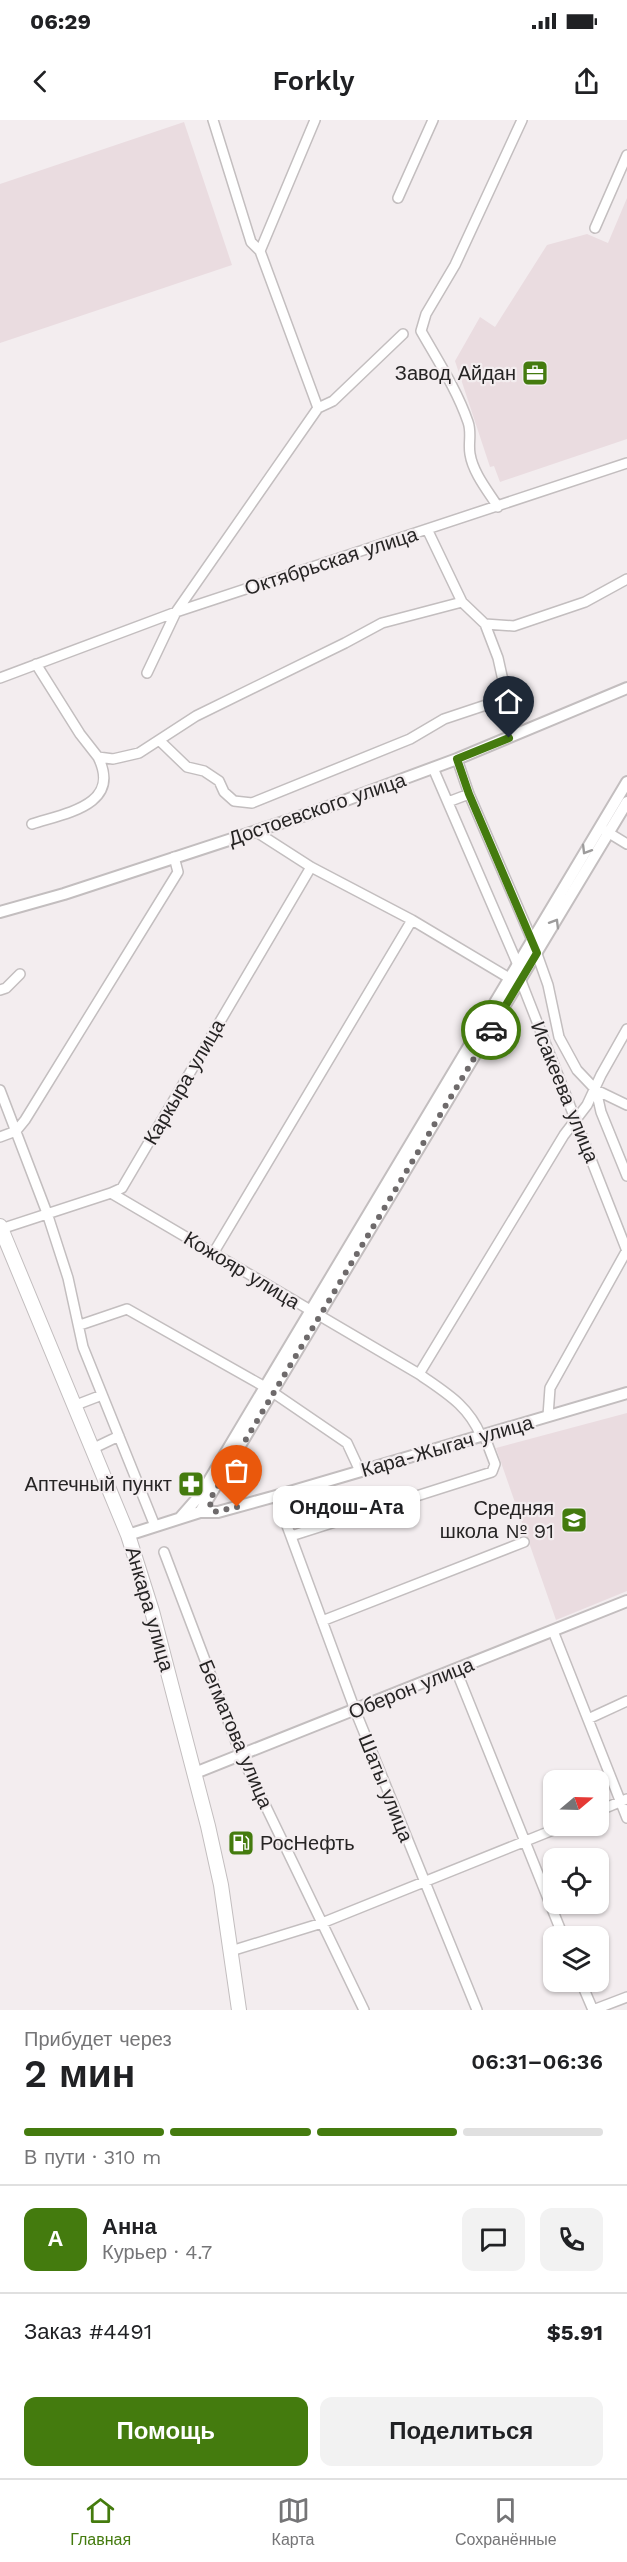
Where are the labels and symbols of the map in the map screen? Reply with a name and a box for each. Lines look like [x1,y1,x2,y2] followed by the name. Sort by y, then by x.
[520,358,550,388] office icon: Завод Айдан
[395,361,516,385] place label: Завод Айдан
[241,521,421,600] street label: Октябрьская улица
[483,676,534,738] pin
[225,767,410,851] street label: Достоевского улица
[582,844,593,854] one-way arrow
[548,919,560,929] one-way arrow
[461,1000,521,1060] courier
[138,1014,230,1149] street label: Каркыра улица
[526,1018,605,1167] street label: Исакеева улица
[180,1226,305,1314] street label: Кожояр улица
[358,1410,537,1482] street label: Кара-Жыгач улица
[211,1445,262,1507] pin
[176,1469,206,1499] pharmacy icon: Аптечный пункт
[25,1472,172,1496] place label: Аптечный пункт
[273,1486,420,1528] callout: Ондош-Ата
[440,1496,554,1543] place label: Средняя школа № 91
[559,1505,589,1535] school or university icon: Средняя школа № 91
[121,1544,180,1675] street label: Анкара улица
[345,1652,478,1724] street label: Оберон улица
[194,1656,279,1813] street label: Бегматова улица
[353,1730,419,1846] street label: Шаты улица
[543,1770,609,1836] north arrow
[226,1828,256,1858] fuel station icon: РосНефть
[260,1831,355,1855] place label: РосНефть

